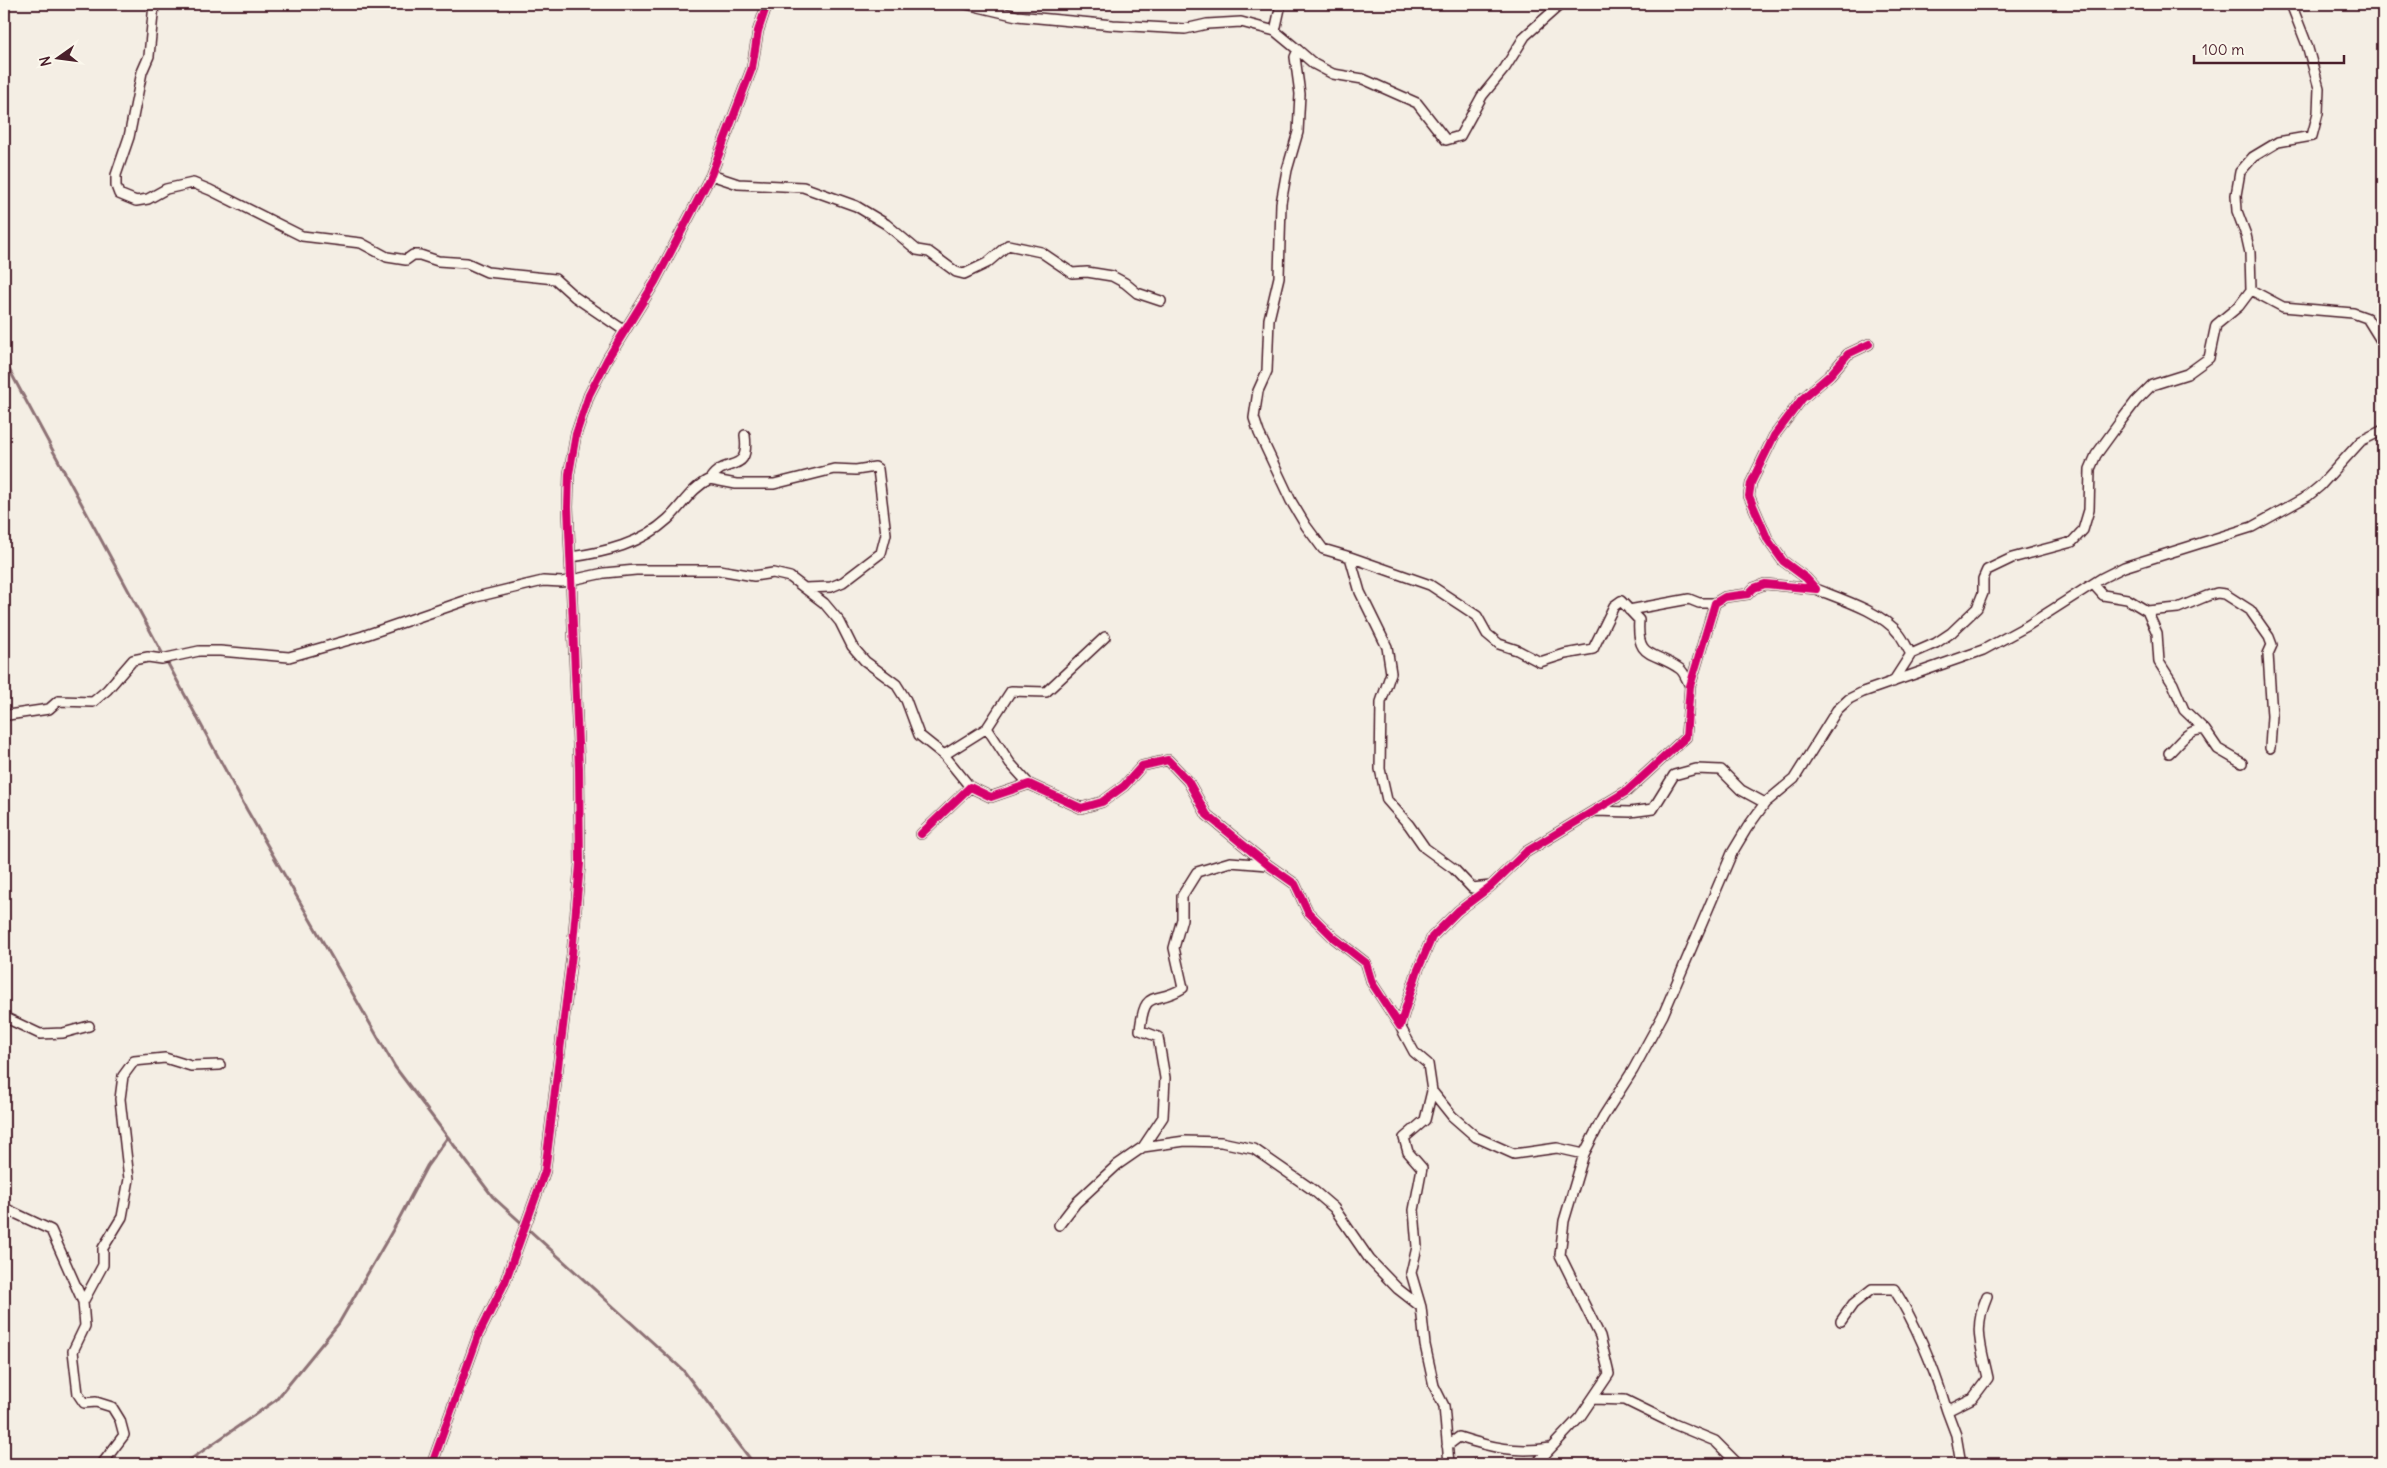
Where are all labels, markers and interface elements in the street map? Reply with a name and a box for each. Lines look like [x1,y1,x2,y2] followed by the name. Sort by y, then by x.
[32,32,82,82] north arrow
[2194,32,2344,64] scale bar
[2202,40,2244,59] text: 100 m
[35,54,55,68] text: N

